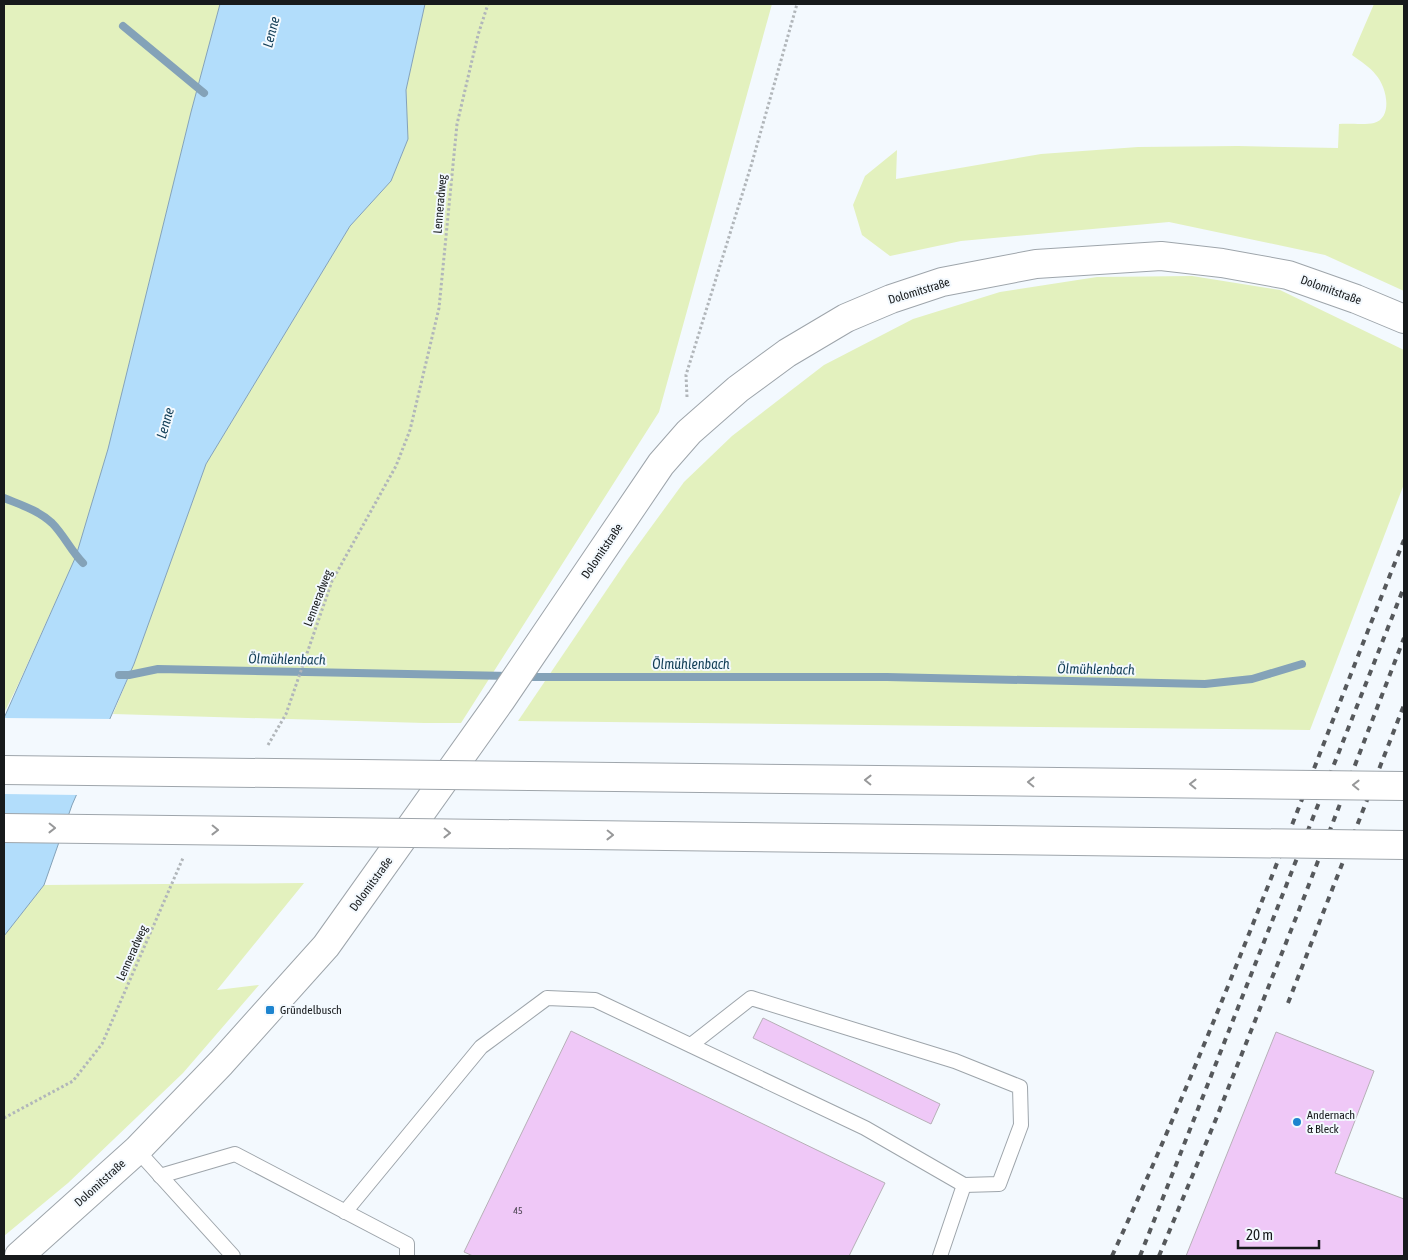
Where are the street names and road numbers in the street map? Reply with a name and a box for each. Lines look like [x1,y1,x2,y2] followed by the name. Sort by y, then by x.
[430,173,450,234] street label: Lenneradweg
[1299,273,1363,307] street label: Dolomitstraße
[887,275,951,307] street label: Dolomitstraße
[578,521,626,581] street label: Dolomitstraße
[301,567,335,628] street label: Lenneradweg
[347,854,395,914] street label: Dolomitstraße
[114,922,151,983] street label: Lenneradweg
[72,1157,128,1209] street label: Dolomitstraße

